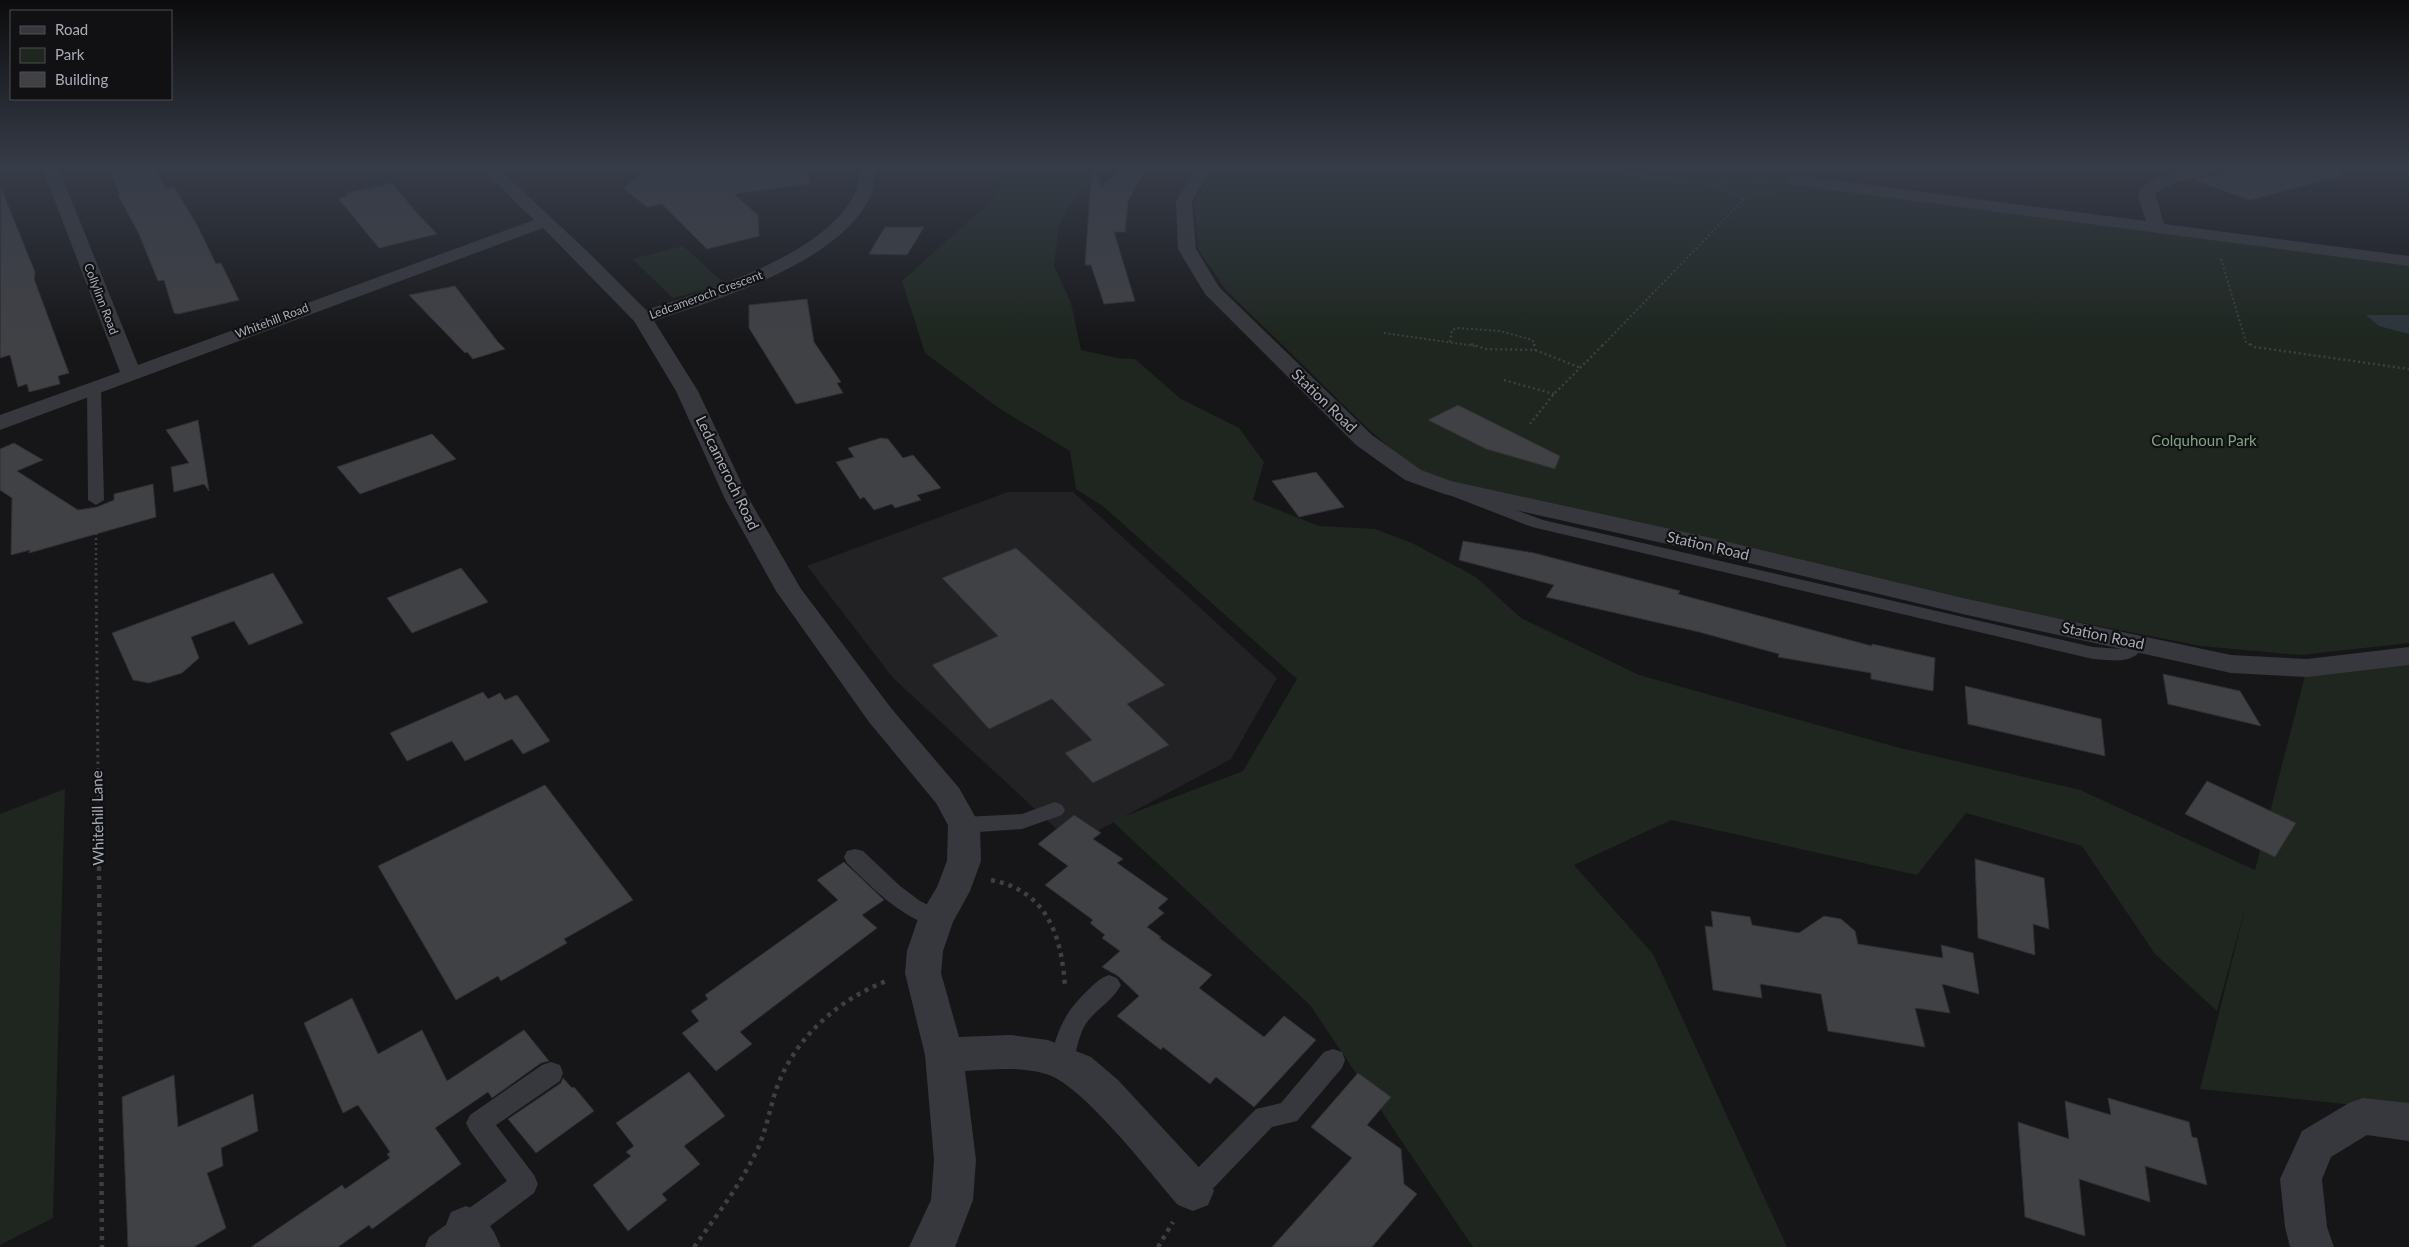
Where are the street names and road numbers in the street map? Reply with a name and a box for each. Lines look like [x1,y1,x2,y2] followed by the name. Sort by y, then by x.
[81,261,122,337] street label: Collylinn Road
[647,267,765,322] street label: Ledcameroch Crescent
[233,300,311,341] street label: Whitehill Road
[1288,365,1361,436] street label: Station Road
[692,413,763,533] street label: Ledcameroch Road
[1665,527,1751,563] street label: Station Road
[2060,618,2146,653] street label: Station Road
[87,770,107,866] street label: Whitehill Lane

